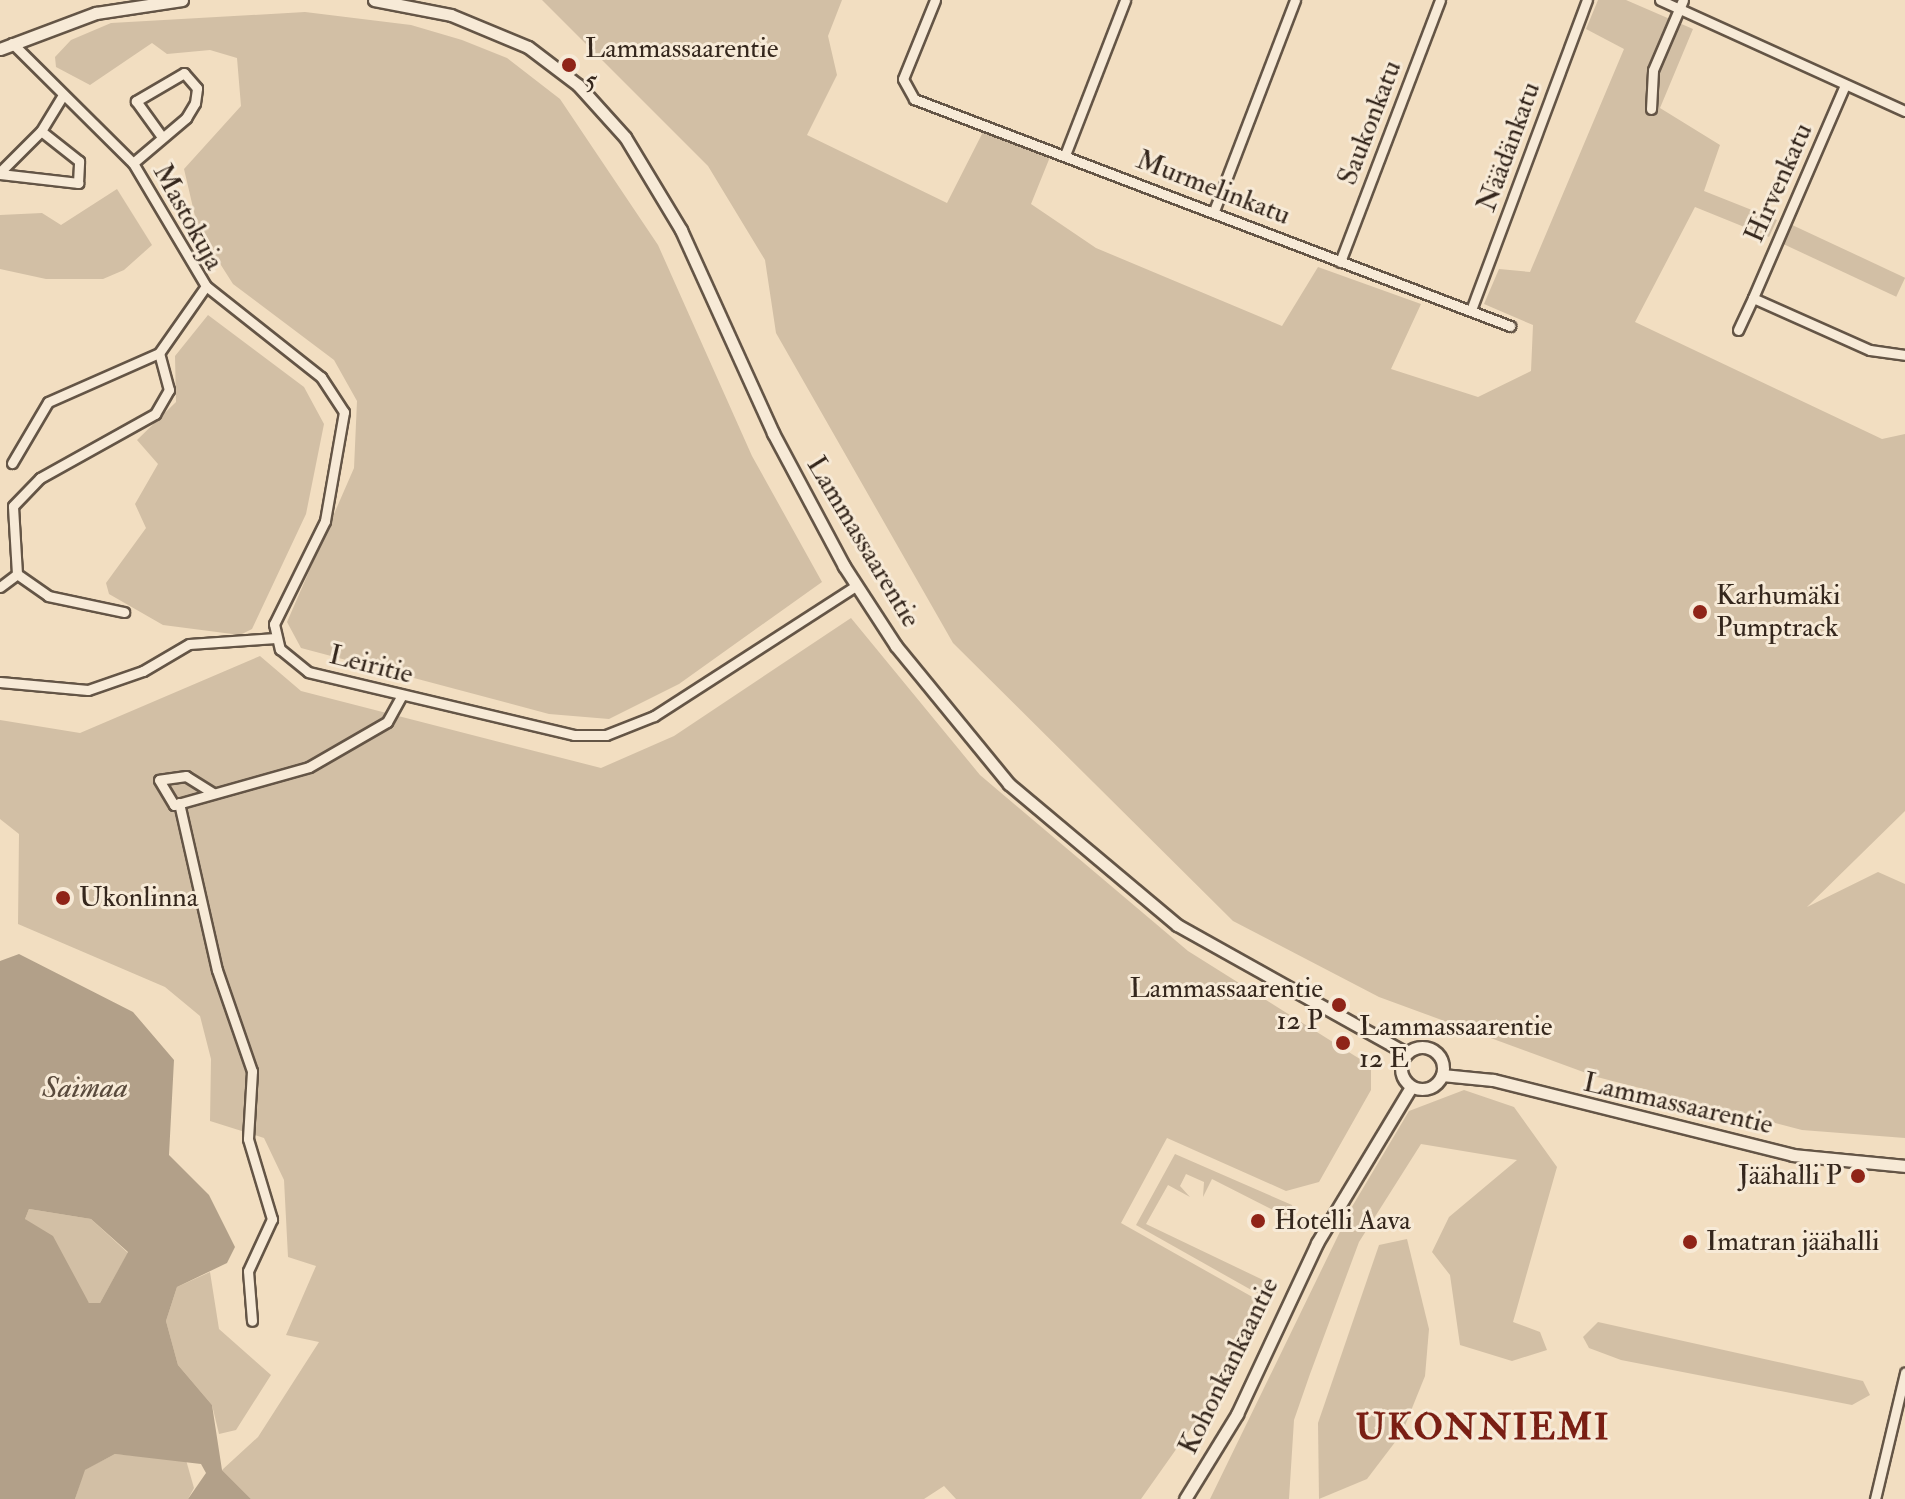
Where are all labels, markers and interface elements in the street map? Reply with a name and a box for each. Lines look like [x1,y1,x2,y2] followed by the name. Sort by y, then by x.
[585,32,778,98] place label: Lammassaarentie 5
[560,56,578,74] marker: Lammassaarentie 5
[1331,56,1409,190] street label: Saukonkatu
[1470,78,1548,216] street label: Näädänkatu
[1738,118,1820,248] street label: Hirvenkatu
[1131,143,1295,233] street label: Murmelinkatu
[145,158,231,276] street label: Mastokuja
[799,450,927,634] street label: Lammassaarentie
[1716,579,1840,645] place label: Karhumäki Pumptrack
[1691,603,1709,621] marker: Karhumäki Pumptrack
[326,638,416,692] street label: Leiritie
[79,881,198,915] place label: Ukonlinna
[54,889,72,907] marker: Ukonlinna
[1130,972,1323,1038] place label: Lammassaarentie 12 P
[1330,996,1348,1014] marker: Lammassaarentie 12 P
[1359,1010,1552,1076] place label: Lammassaarentie 12 E
[1334,1034,1352,1052] marker: Lammassaarentie 12 E
[1580,1066,1776,1142] street label: Lammassaarentie
[42,1070,128,1106] water label: Saimaa
[1738,1159,1842,1193] place label: Jäähalli P
[1849,1167,1867,1185] marker: Jäähalli P
[1274,1204,1411,1238] place label: Hotelli Aava
[1249,1212,1267,1230] marker: Hotelli Aava
[1706,1225,1879,1259] place label: Imatran jäähalli
[1681,1233,1699,1251] marker: Imatran jäähalli
[1172,1272,1286,1460] street label: Kohonkankaantie
[1355,1406,1611,1450] district label: UKONNIEMI

